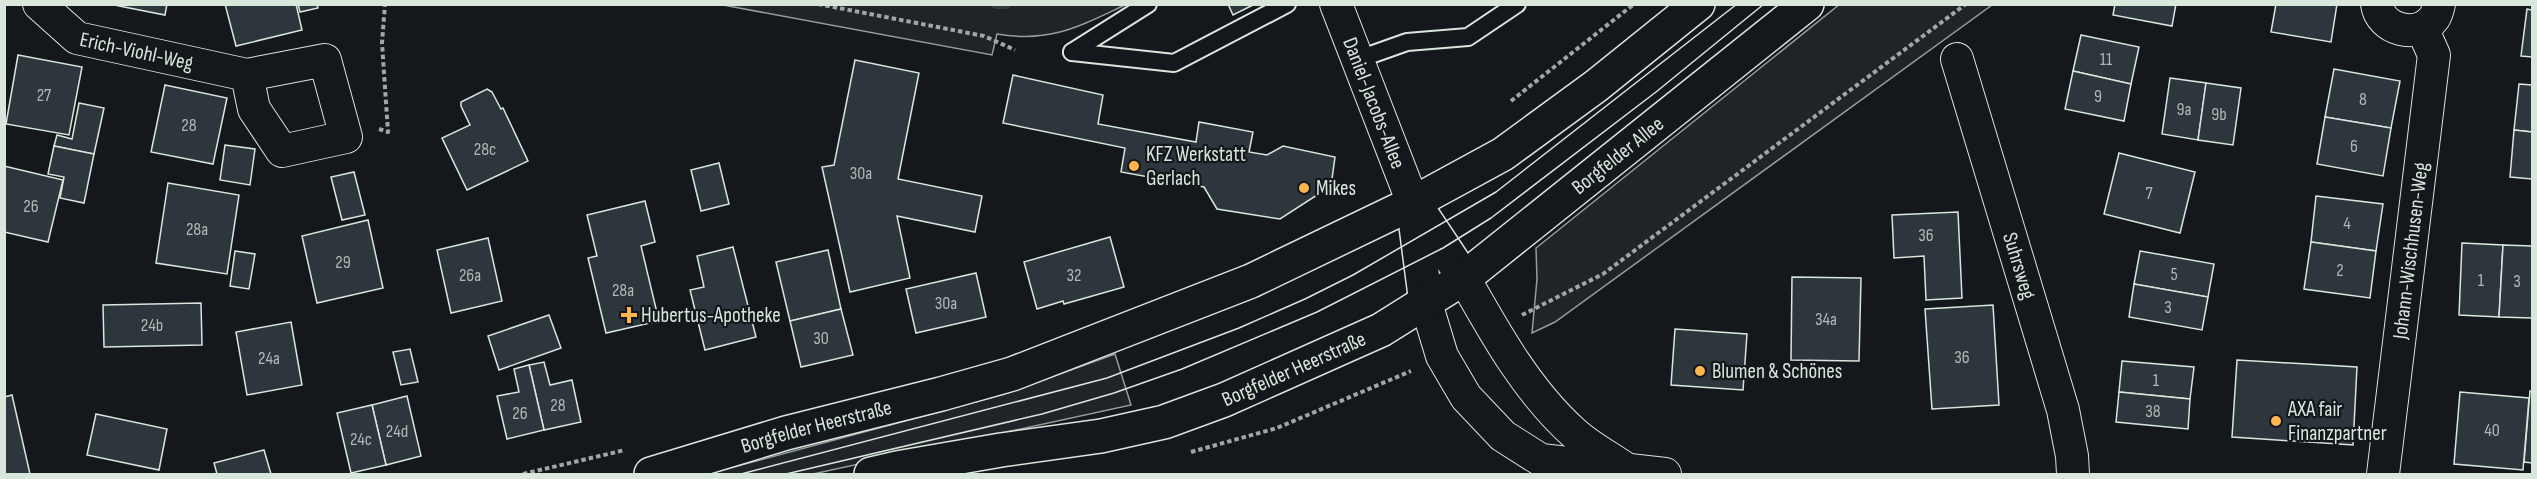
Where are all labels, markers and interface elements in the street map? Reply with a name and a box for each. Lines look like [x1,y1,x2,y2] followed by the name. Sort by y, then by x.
[78,26,196,75] street label: Erich-Viohl-Weg
[1338,34,1411,172] street label: Daniel-Jacobs-Allee
[2100,49,2113,70] house number: 11
[37,85,52,106] house number: 27
[2094,86,2102,107] house number: 9
[2359,89,2367,110] house number: 8
[2177,99,2192,120] house number: 9a
[2211,104,2227,125] house number: 9b
[1567,111,1668,200] street label: Borgfelder Allee
[181,115,197,136] house number: 28
[2350,136,2358,157] house number: 6
[474,139,496,160] house number: 28c
[1146,142,1246,191] place label: KFZ Werkstatt Gerlach
[1127,159,1141,173] marker: KFZ Werkstatt Gerlach
[2387,161,2433,341] street label: Johann-Wischhusen-Weg
[850,163,872,184] house number: 30a
[1316,176,1356,201] place label: Mikes
[1297,181,1311,195] marker: Mikes
[2145,183,2153,204] house number: 7
[23,196,39,217] house number: 26
[2343,213,2351,234] house number: 4
[186,219,208,240] house number: 28a
[1918,225,1934,246] house number: 36
[1998,229,2041,302] street label: Suhrsweg
[335,252,351,273] house number: 29
[2336,260,2344,281] house number: 2
[2170,264,2178,285] house number: 5
[459,265,481,286] house number: 26a
[1067,265,1081,286] house number: 32
[2478,270,2485,291] house number: 1
[2513,271,2521,292] house number: 3
[612,280,634,301] house number: 28a
[935,293,957,314] house number: 30a
[2164,297,2172,318] house number: 3
[641,303,781,328] place label: Hubertus-Apotheke
[622,308,636,322] marker: Hubertus-Apotheke
[1815,309,1837,330] house number: 34a
[141,315,163,336] house number: 24b
[1218,326,1370,412] street label: Borgfelder Heerstraße
[813,328,829,349] house number: 30
[1954,347,1970,368] house number: 36
[258,348,280,369] house number: 24a
[1712,359,1842,384] place label: Blumen & Schönes
[1693,364,1707,378] marker: Blumen & Schönes
[2153,370,2160,391] house number: 1
[738,394,894,458] street label: Borgfelder Heerstraße
[550,395,566,416] house number: 28
[2287,397,2387,446] place label: AXA fair Finanzpartner
[2145,401,2161,422] house number: 38
[512,403,528,424] house number: 26
[2269,414,2283,428] marker: AXA fair Finanzpartner
[2484,420,2500,441] house number: 40
[386,421,408,442] house number: 24d
[350,429,372,450] house number: 24c

